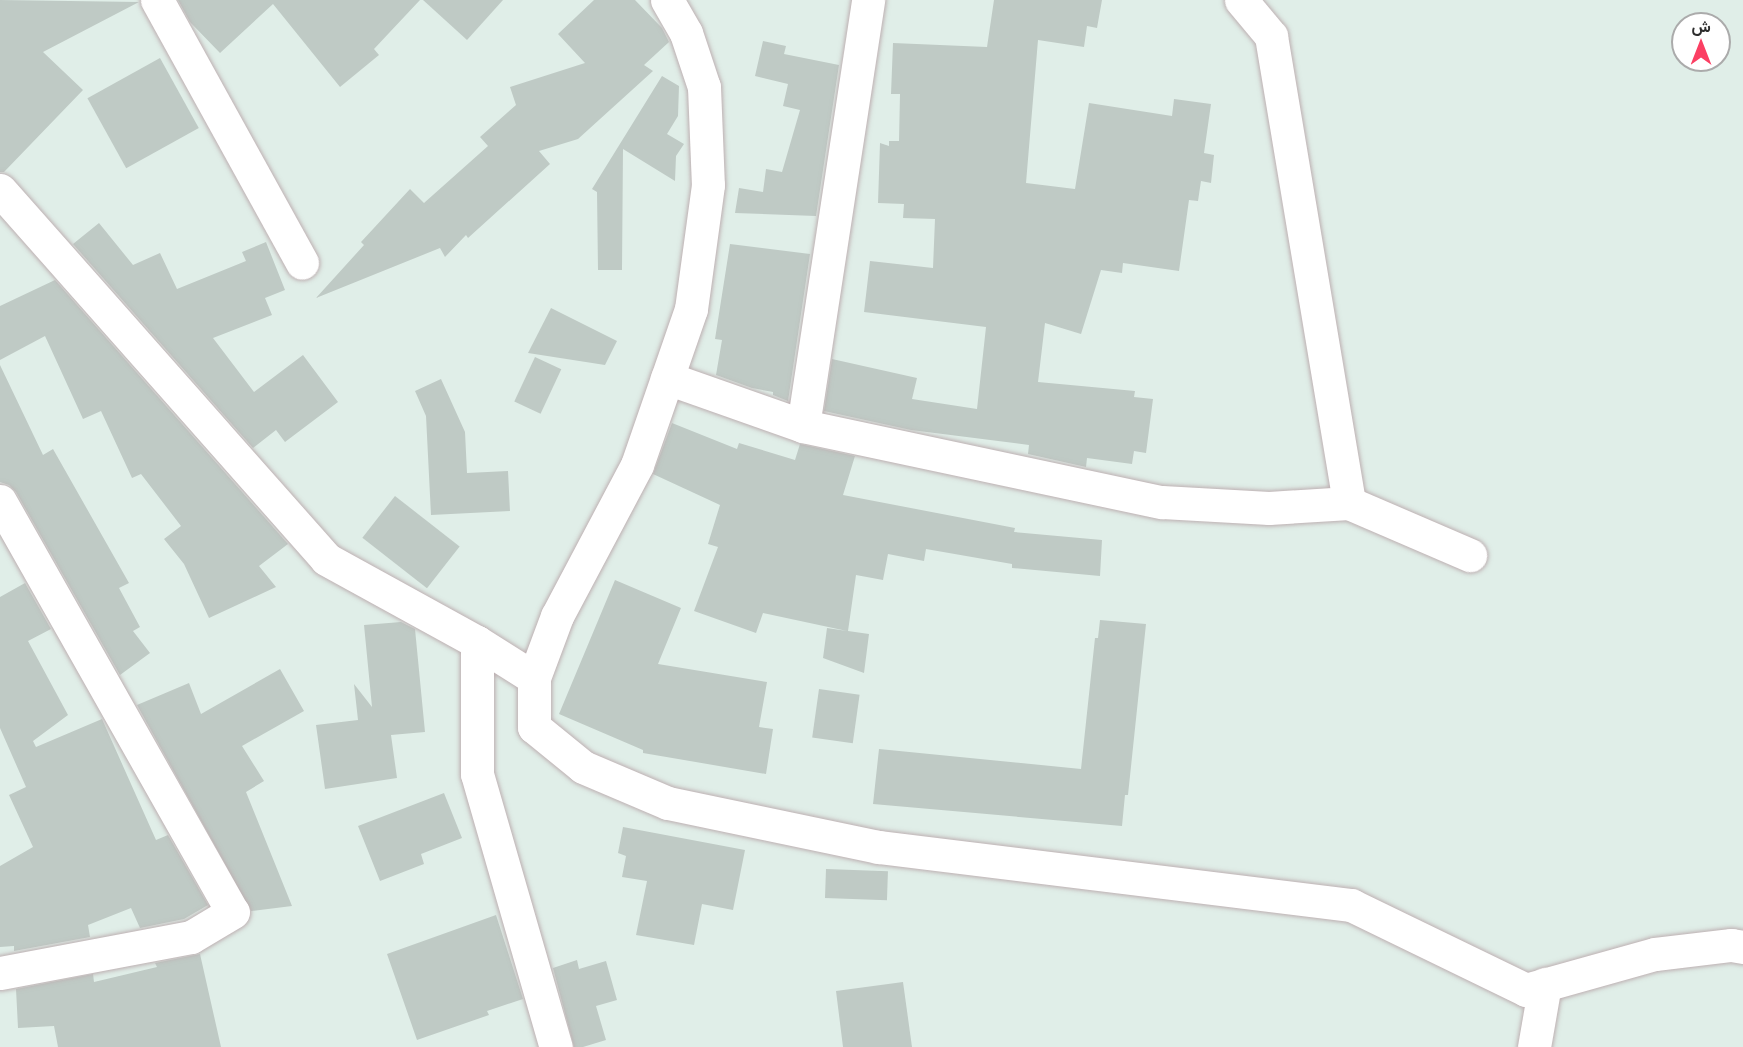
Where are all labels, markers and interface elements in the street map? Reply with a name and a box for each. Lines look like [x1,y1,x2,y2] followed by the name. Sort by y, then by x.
[1671,12,1731,72] north arrow
[1691,16,1711,35] text: ش

